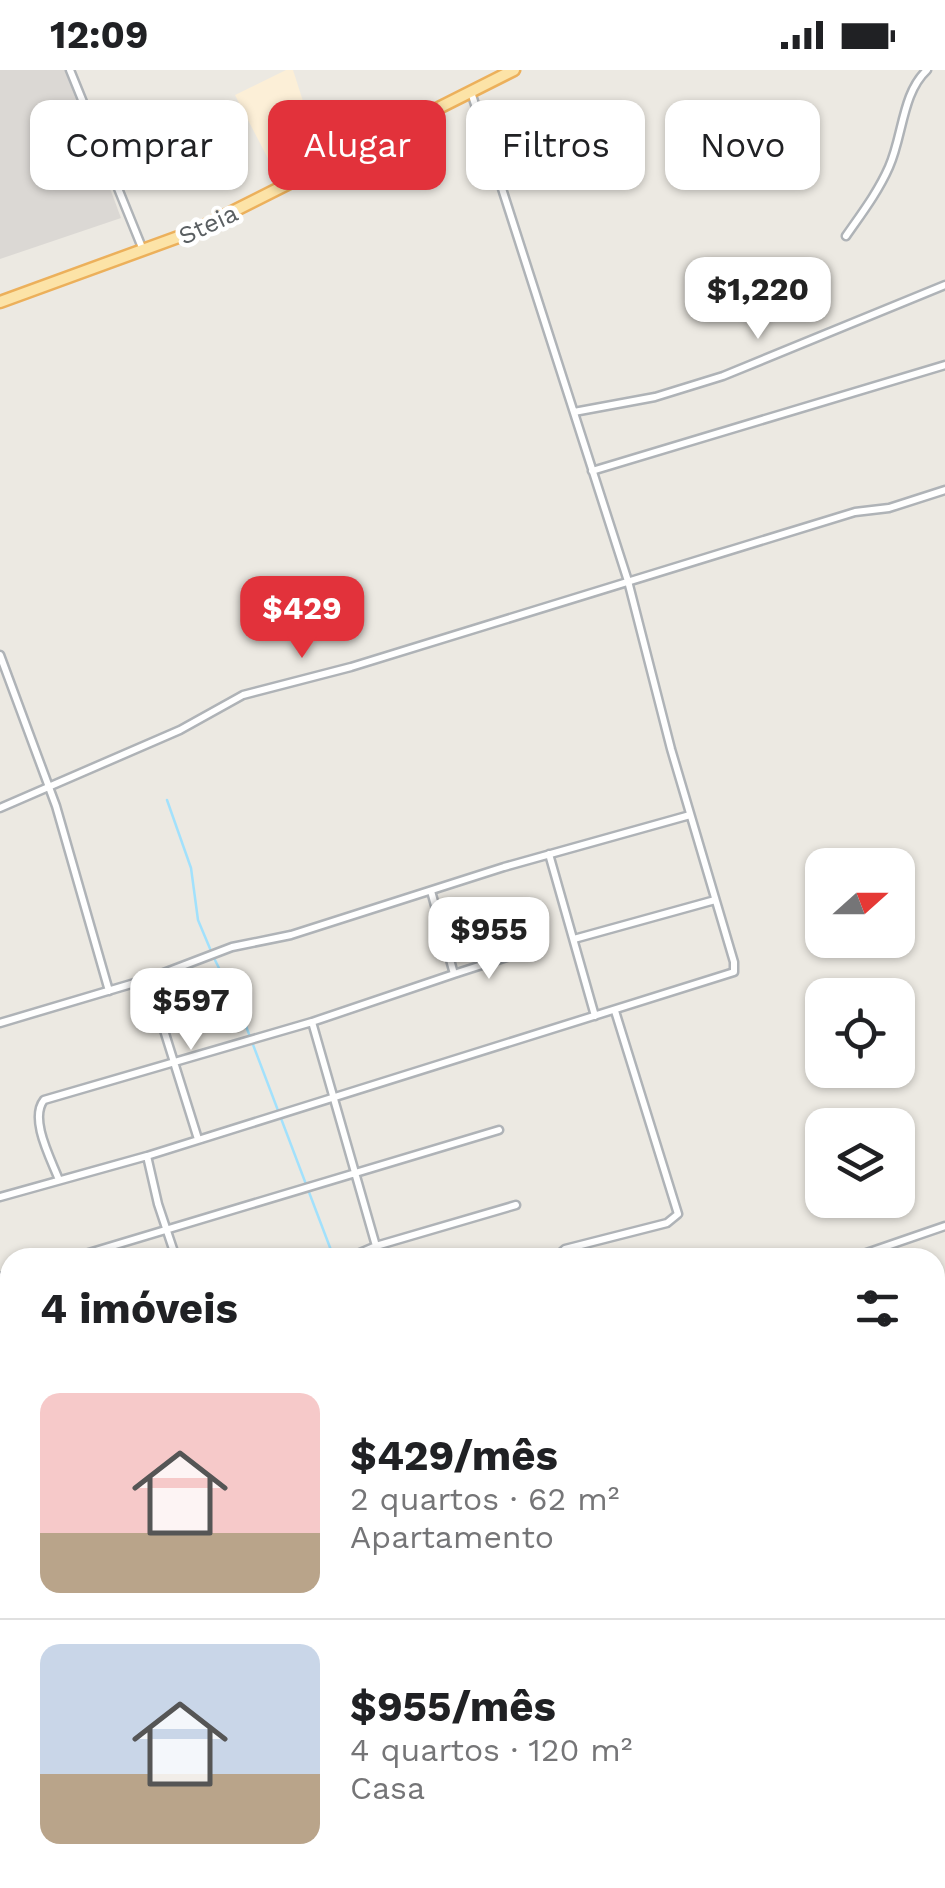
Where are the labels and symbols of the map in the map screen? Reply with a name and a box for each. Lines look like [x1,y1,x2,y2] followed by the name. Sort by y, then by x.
[174,198,242,251] street label: Steia
[677,257,839,342] pin: $1,220
[243,576,361,661] pin: $429
[805,848,915,958] north arrow
[430,897,548,982] pin: $955
[132,968,250,1053] pin: $597

